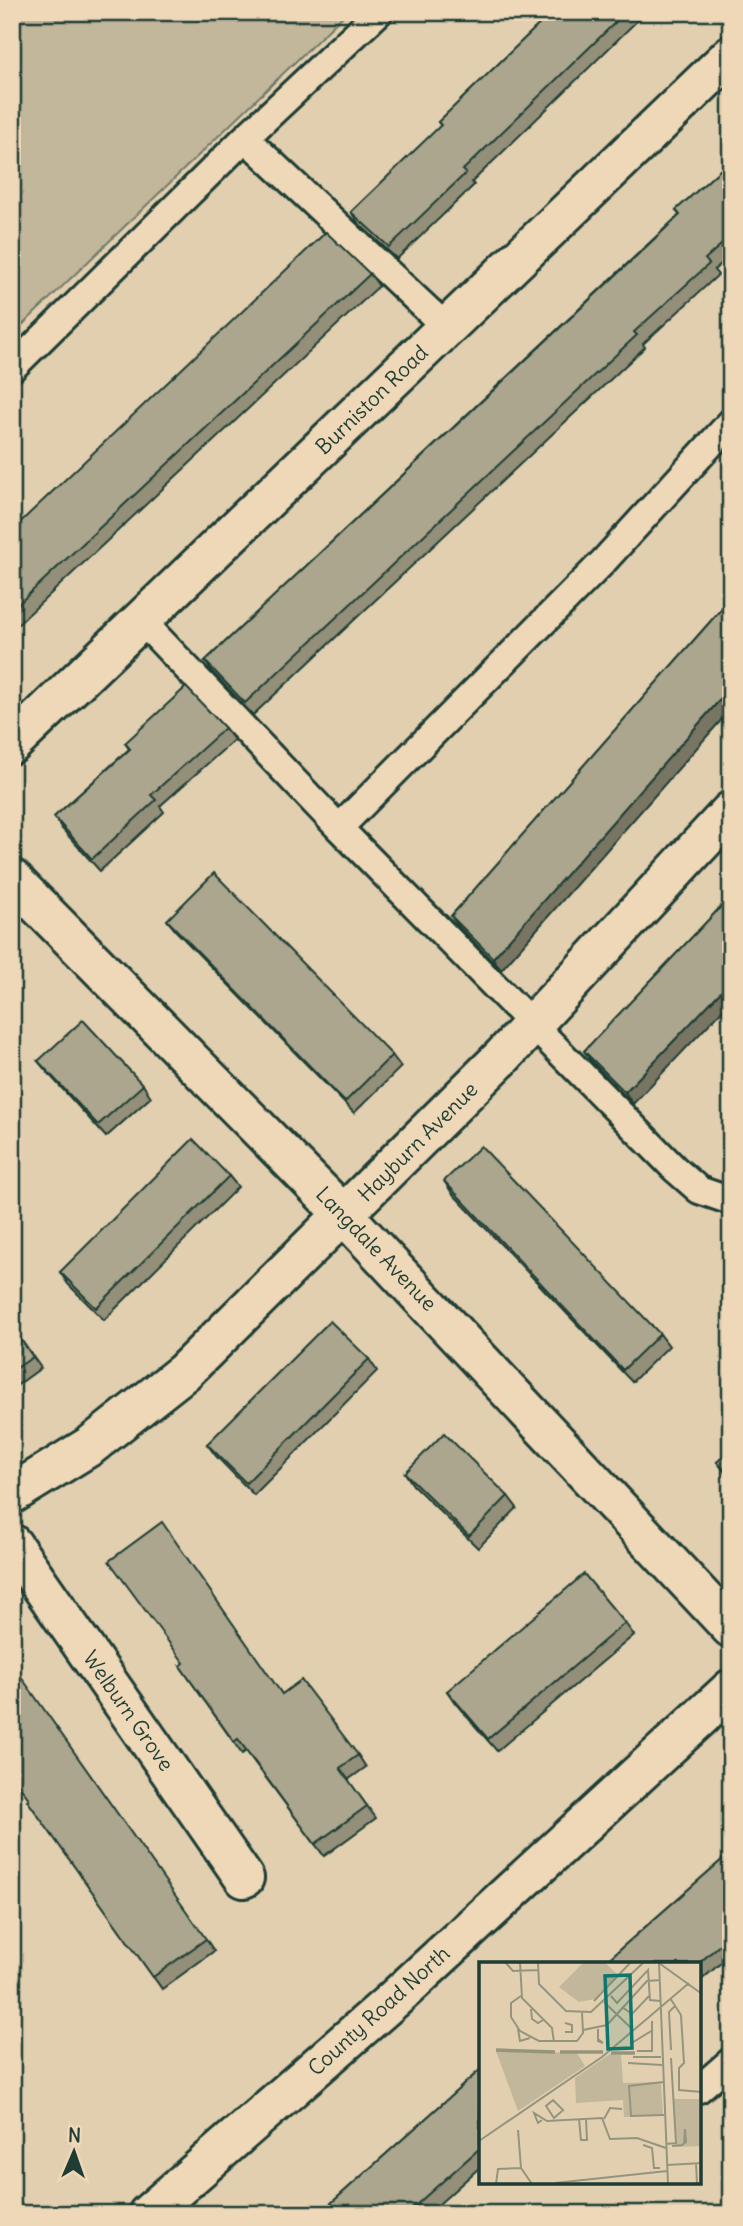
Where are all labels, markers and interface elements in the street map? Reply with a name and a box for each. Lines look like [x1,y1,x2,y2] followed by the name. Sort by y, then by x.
[310,339,434,460] street label: Burniston Road
[352,1076,483,1207] street label: Hayburn Avenue
[310,1181,443,1317] street label: Langdale Avenue
[77,1645,180,1776] street label: Welburn Grove
[302,1940,455,2081] street label: County Road North
[479,1962,701,2184] inset map
[38,2118,108,2188] north arrow
[68,2123,82,2147] text: N

